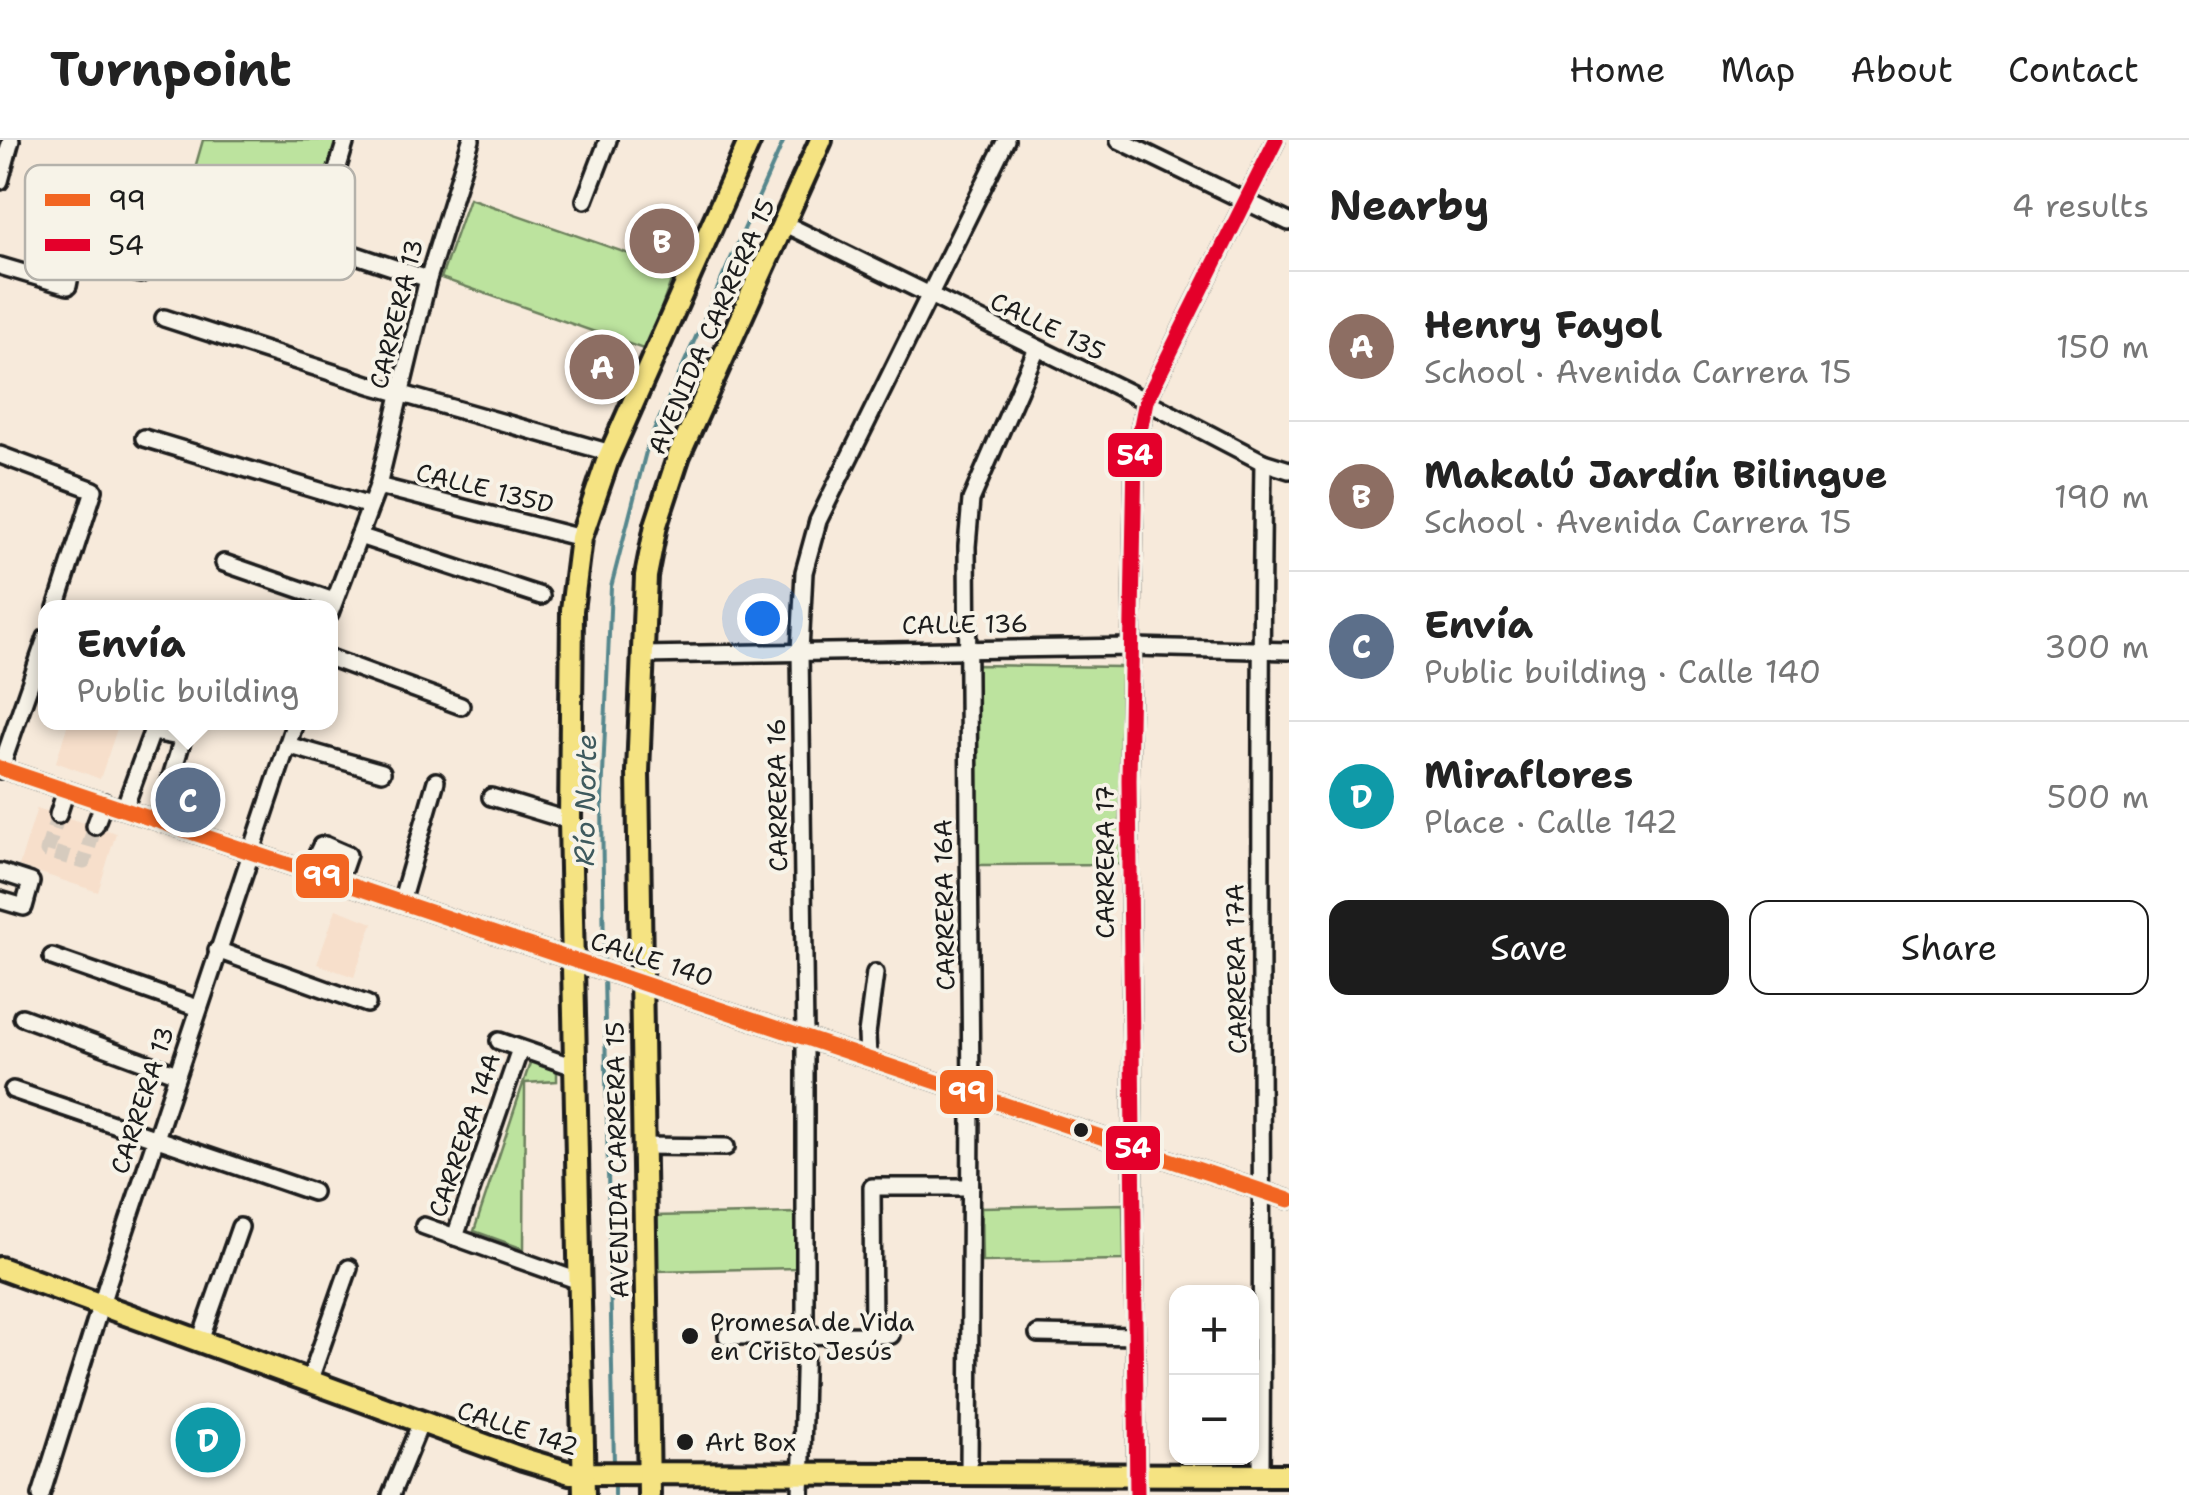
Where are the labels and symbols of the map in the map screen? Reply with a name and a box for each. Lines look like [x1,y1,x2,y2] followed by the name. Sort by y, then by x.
[25,165,355,280] legend
[108,181,146,219] text: 99
[639,193,783,459] street label: AVENIDA CARRERA 15
[630,204,694,278] pin: B
[108,226,144,264] text: 54
[361,235,431,393] street label: CARRERA 13
[985,284,1111,368] street label: CALLE 135
[570,330,634,404] pin: A
[1106,431,1164,479] line badge: 54
[1117,436,1154,474] text: 54
[413,454,557,522] street label: CALLE 135D
[737,593,788,644] your location
[902,606,1028,642] street label: CALLE 136
[759,718,795,872] street label: CARRERA 16
[565,734,605,866] water label: Río Norte
[156,762,220,838] pin: C
[1088,785,1122,939] street label: CARRERA 17
[926,819,962,991] street label: CARRERA 16A
[294,852,351,900] line badge: 99
[303,857,341,895] text: 99
[1218,883,1254,1055] street label: CARRERA 17A
[586,923,718,995] street label: CALLE 140
[598,1021,636,1299] street label: AVENIDA CARRERA 15
[102,1022,182,1178] street label: CARRERA 13
[420,1048,508,1222] street label: CARRERA 14A
[938,1068,995,1116] line badge: 99
[948,1073,986,1111] text: 99
[1071,1120,1091,1140] unlabelled marker
[1104,1124,1162,1172] line badge: 54
[1115,1129,1152,1167] text: 54
[710,1305,915,1368] place label: Promesa de Vida en Cristo Jesús
[679,1325,701,1347] marker: Promesa de Vida en Cristo Jesús
[453,1392,583,1464] street label: CALLE 142
[176,1402,240,1478] pin: D
[705,1425,796,1459] place label: Art Box
[674,1431,696,1453] marker: Art Box

